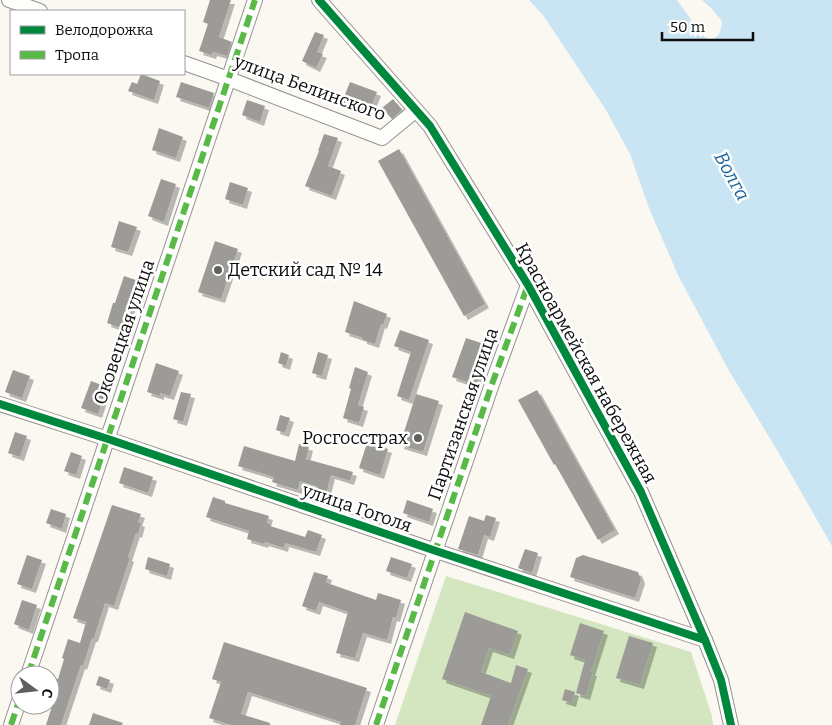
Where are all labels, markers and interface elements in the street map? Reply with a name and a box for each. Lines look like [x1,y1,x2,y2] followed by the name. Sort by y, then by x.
[10,10,185,75] legend
[662,10,753,42] scale bar
[670,18,706,36] text: 50 m
[55,21,153,39] text: Велодорожка
[55,46,99,64] text: Тропа
[230,50,389,126] street label: улица Белинского
[709,148,755,204] water label: Волга
[511,239,661,487] street label: Красноармейская набережная
[89,257,159,407] street label: Оковецкая улица
[228,259,383,281] place label: Детский сад № 14
[212,264,224,276] marker: Детский сад № 14
[423,325,503,503] street label: Партизанская улица
[302,427,408,449] place label: Росгосстрах
[412,432,424,444] marker: Росгосстрах
[298,479,415,537] street label: улица Гоголя
[10,665,60,715] north arrow
[38,687,56,700] text: С

